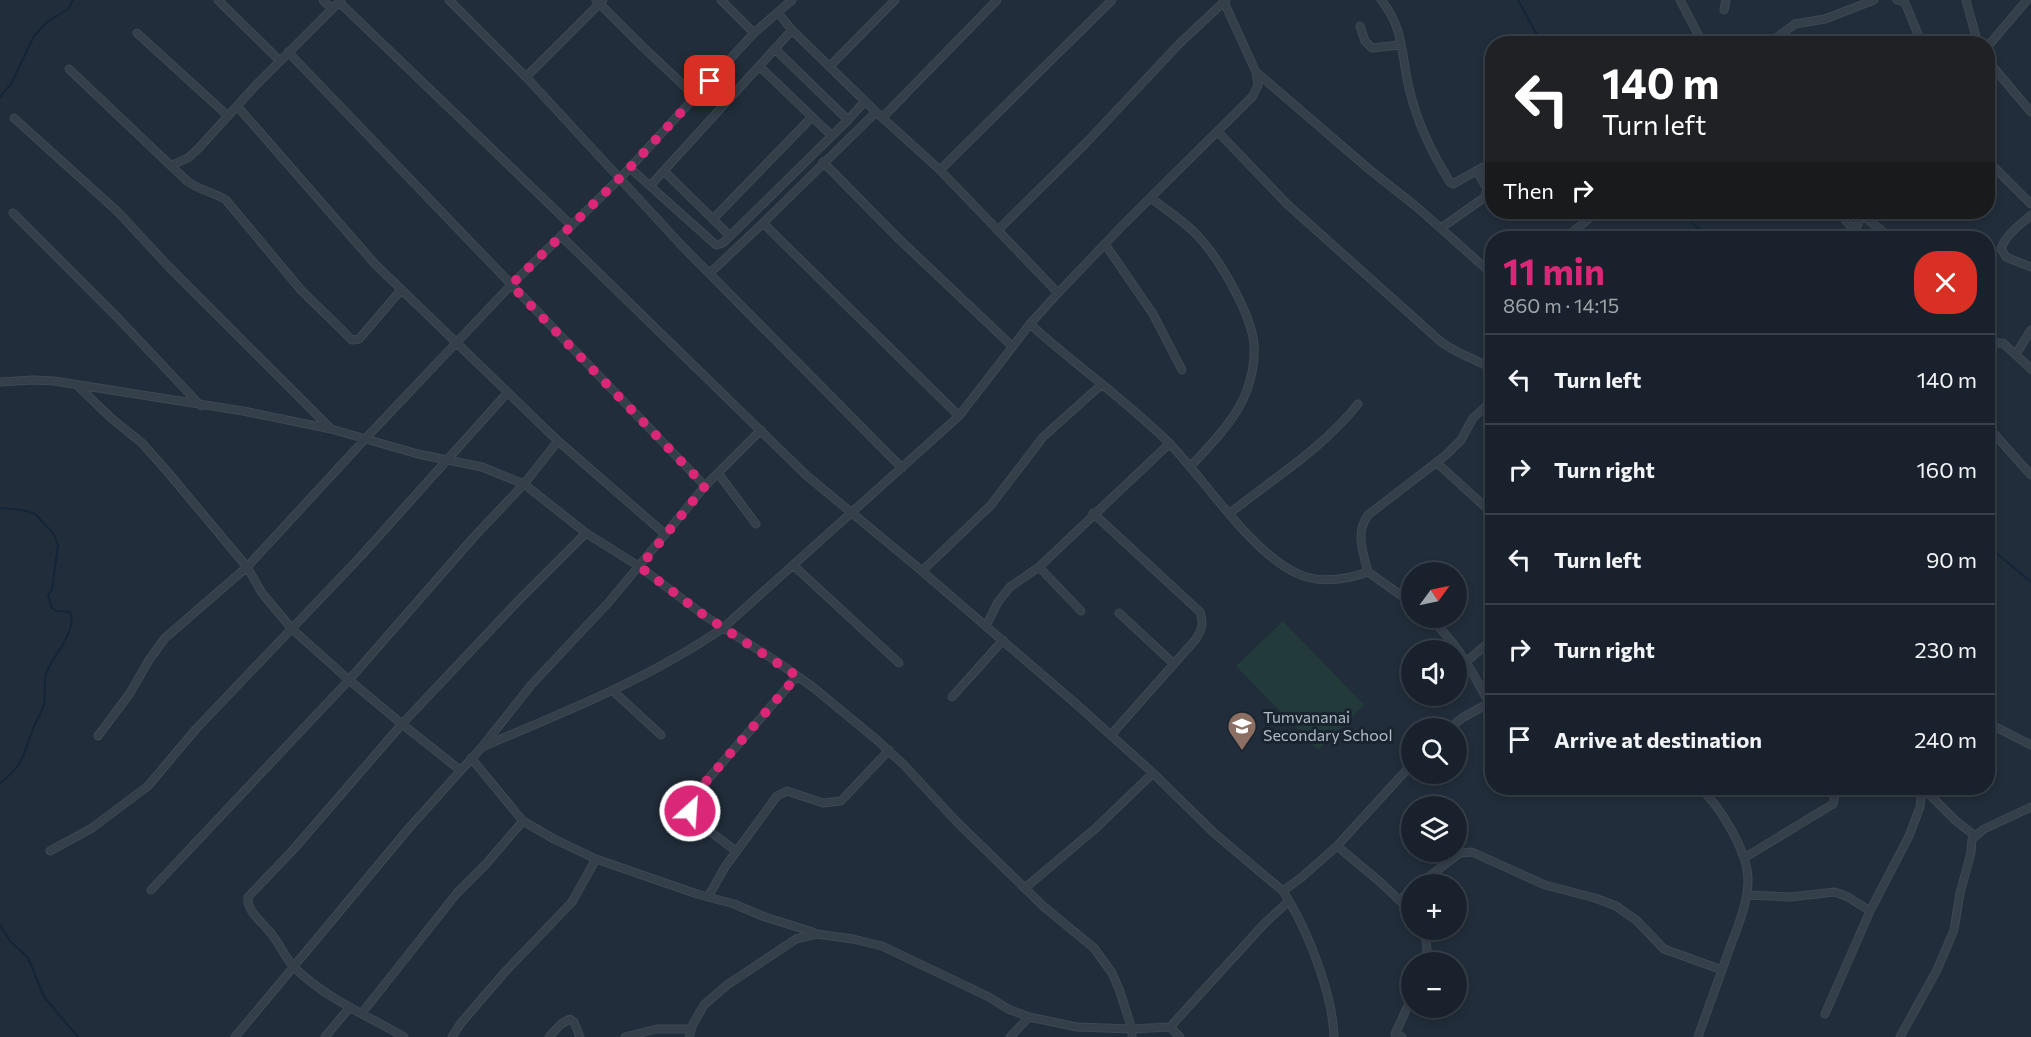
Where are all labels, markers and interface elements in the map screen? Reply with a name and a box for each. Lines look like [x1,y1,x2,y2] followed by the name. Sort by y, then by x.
[684,55,735,106] pin
[1602,56,1719,108] text: 140 m
[1503,60,1581,138] icon: left
[693,64,726,97] icon: arrive
[1602,108,1706,141] text: Turn left
[1566,174,1599,207] icon: right
[1503,177,1554,204] text: Then
[1503,248,1605,292] text: 11 min
[1914,251,1977,314] button: close
[1503,293,1619,317] text: 860 m · 14:15
[1503,363,1536,396] icon: left
[1554,366,1641,393] text: Turn left
[1917,366,1977,393] text: 140 m
[1503,453,1536,486] icon: right
[1554,456,1655,483] text: Turn right
[1916,456,1977,483] text: 160 m
[1503,543,1536,576] icon: left
[1554,546,1641,573] text: Turn left
[1926,546,1977,573] text: 90 m
[1401,562,1467,628] north arrow
[1401,562,1467,1018] map controls
[1503,633,1536,666] icon: right
[1554,636,1655,663] text: Turn right
[1914,636,1977,663] text: 230 m
[1401,640,1467,706] button: sound
[1263,707,1392,744] place label: Tumvananai Secondary School
[1226,710,1258,752] school or university icon: Tumvananai Secondary School
[1401,718,1467,784] button: search
[1503,723,1536,756] icon: arrive
[1554,726,1762,753] text: Arrive at destination
[1914,726,1977,753] text: 240 m
[658,779,722,843] position arrow
[1401,796,1467,862] button: layers
[1401,874,1467,940] button: +
[1401,952,1467,1018] button: −

